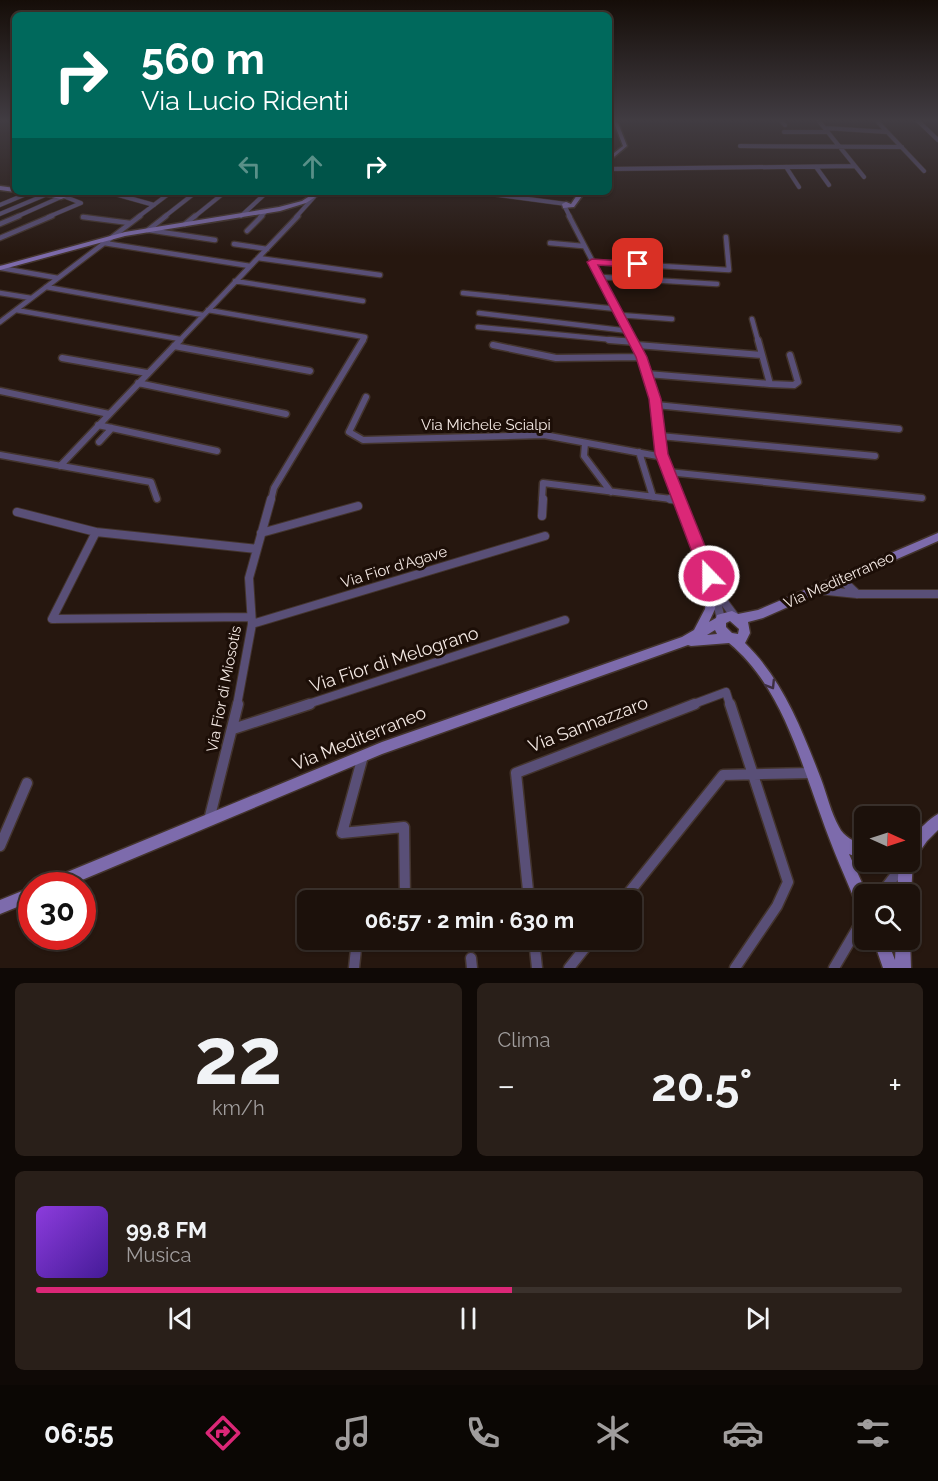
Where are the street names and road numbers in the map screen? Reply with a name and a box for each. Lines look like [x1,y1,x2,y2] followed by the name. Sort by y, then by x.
[421,416,551,434] street label: Via Michele Scialpi
[339,542,449,592] street label: Via Fior d'Agave
[781,548,897,612] street label: Via Mediterraneo
[307,622,481,696] street label: Via Fior di Melograno
[203,624,245,754] street label: Via Fior di Miosotis
[525,691,651,756] street label: Via Sannazzaro
[289,701,429,774] street label: Via Mediterraneo

